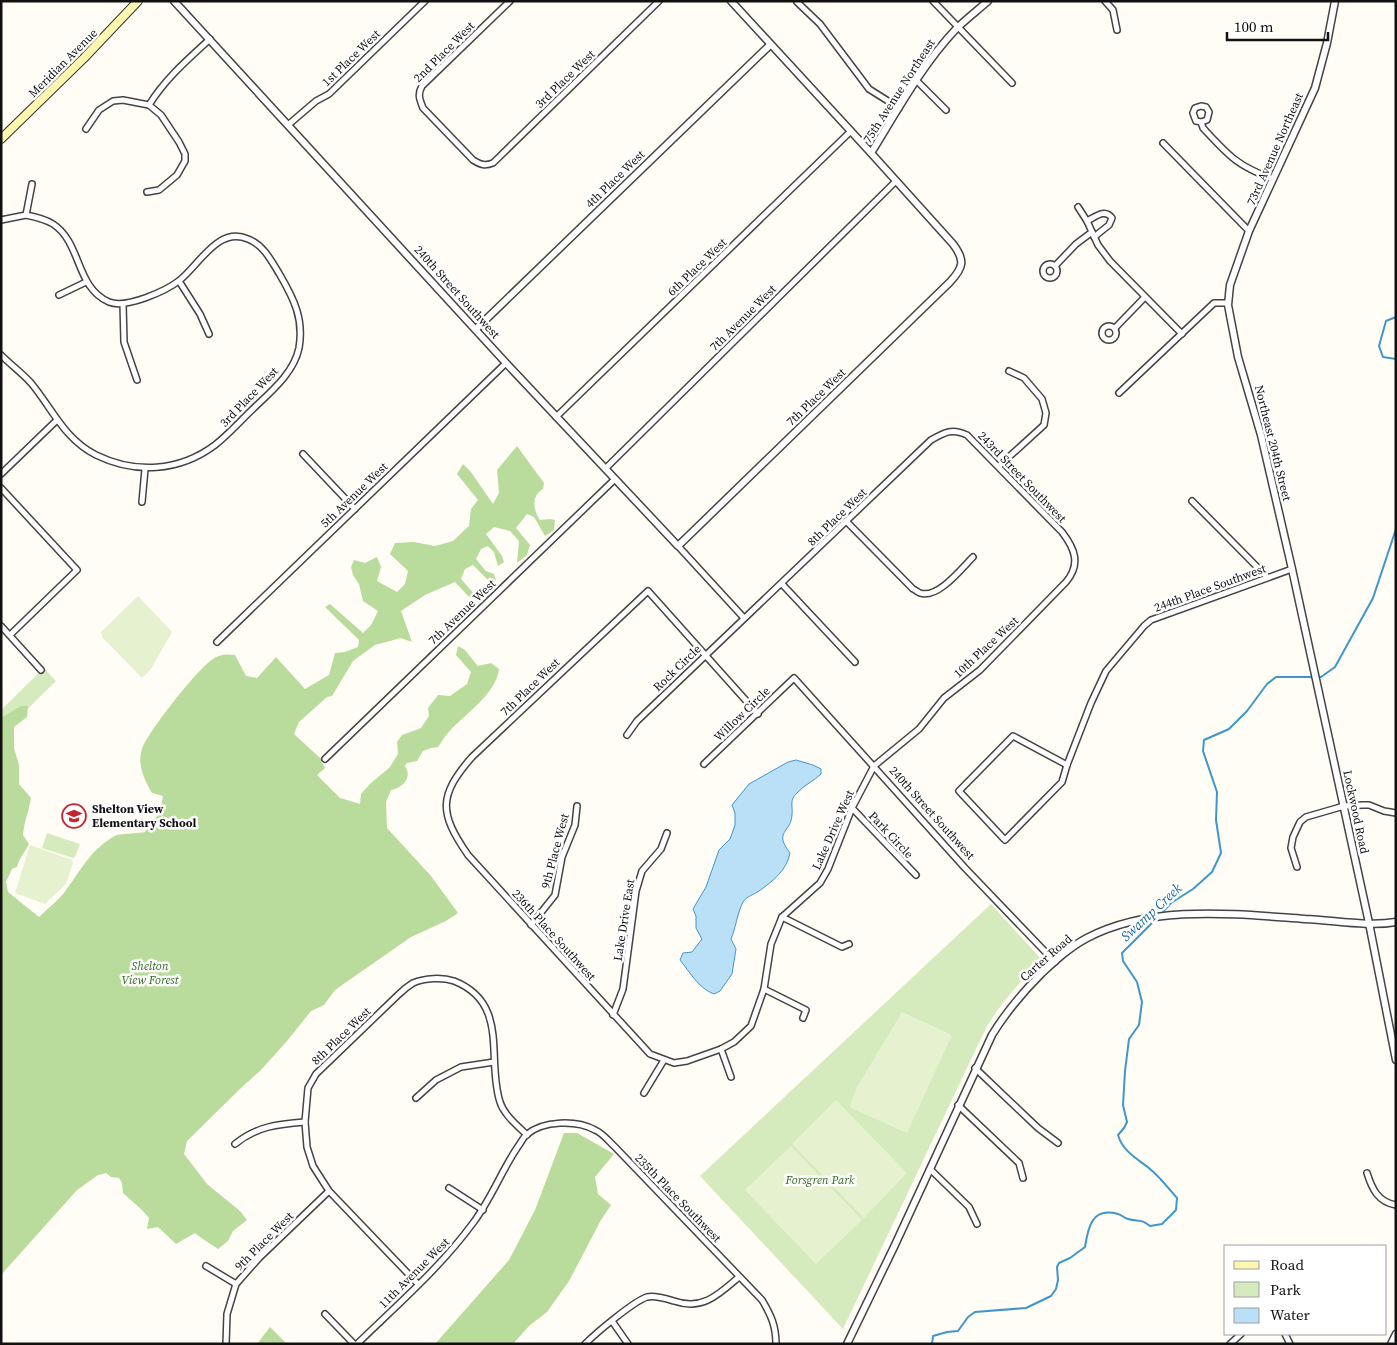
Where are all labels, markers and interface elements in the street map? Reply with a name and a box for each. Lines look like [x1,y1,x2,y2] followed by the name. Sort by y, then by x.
[1227,10,1328,42] scale bar
[1234,16,1274,37] text: 100 m
[410,18,478,86] street label: 2nd Place West
[25,25,101,101] street label: Meridian Avenue
[319,26,384,90] street label: 1st Place West
[859,36,939,146] street label: 75th Avenue Northeast
[532,46,599,112] street label: 3rd Place West
[1243,90,1307,208] street label: 73rd Avenue Northeast
[582,146,648,211] street label: 4th Place West
[664,234,730,299] street label: 6th Place West
[411,242,503,342] street label: 240th Street Southwest
[706,281,780,355] street label: 7th Avenue West
[216,363,282,430] street label: 3rd Place West
[783,364,849,429] street label: 7th Place West
[1251,384,1295,503] street label: Northeast 204th Street
[974,428,1070,526] street label: 243rd Street Southwest
[317,459,391,531] street label: 5th Avenue West
[804,484,870,549] street label: 8th Place West
[1152,560,1268,616] street label: 244th Place Southwest
[425,576,499,648] street label: 7th Avenue West
[950,613,1022,681] street label: 10th Place West
[650,641,704,695] street label: Rock Circle
[497,654,563,719] street label: 7th Place West
[711,683,773,745] street label: Willow Circle
[886,763,978,863] street label: 240th Street Southwest
[1339,769,1373,855] street label: Lockwood Road
[808,787,858,872] street label: Lake Drive West
[92,801,197,831] place label: Shelton View Elementary School
[61,803,87,829] school or university icon: Shelton View Elementary School
[865,808,917,862] street label: Park Circle
[537,812,573,890] street label: 9th Place West
[610,878,638,962] street label: Lake Drive East
[1116,878,1186,946] water label: Swamp Creek
[509,886,599,984] street label: 236th Place Southwest
[1017,931,1076,985] street label: Carter Road
[121,958,180,988] park label: Shelton View Forest
[308,1003,374,1068] street label: 8th Place West
[631,1150,725,1246] street label: 235th Place Southwest
[785,1172,855,1188] park label: Forsgren Park
[231,1208,297,1274] street label: 9th Place West
[375,1234,453,1312] street label: 11th Avenue West
[1224,1245,1387,1335] legend
[1270,1254,1304,1275] text: Road
[1270,1279,1302,1300] text: Park
[1270,1304,1311,1325] text: Water

